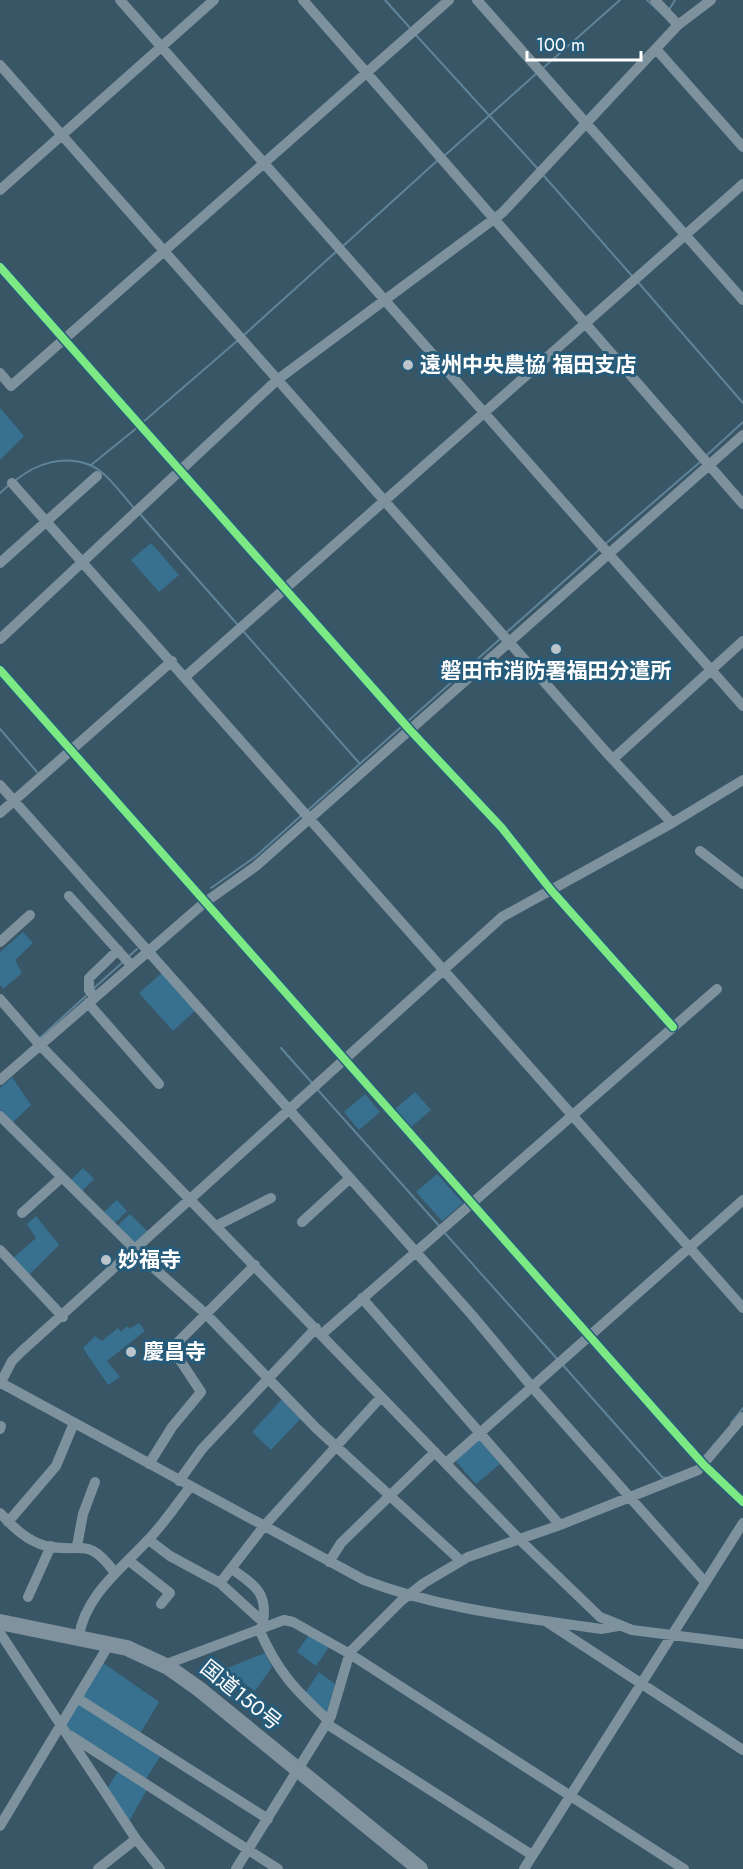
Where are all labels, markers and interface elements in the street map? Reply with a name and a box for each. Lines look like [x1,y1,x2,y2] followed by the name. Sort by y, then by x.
[527,24,641,62] scale bar
[536,32,585,58] text: 100 m
[420,350,636,380] place label: 遠州中央農協 福田支店
[401,358,415,372] marker: 遠州中央農協 福田支店
[549,642,563,656] marker: 磐田市消防署福田分遣所
[441,656,672,686] place label: 磐田市消防署福田分遣所
[118,1245,181,1275] place label: 妙福寺
[99,1253,113,1267] marker: 妙福寺
[143,1337,206,1367] place label: 慶昌寺
[124,1345,138,1359] marker: 慶昌寺
[194,1653,288,1737] street label: 国道150号

